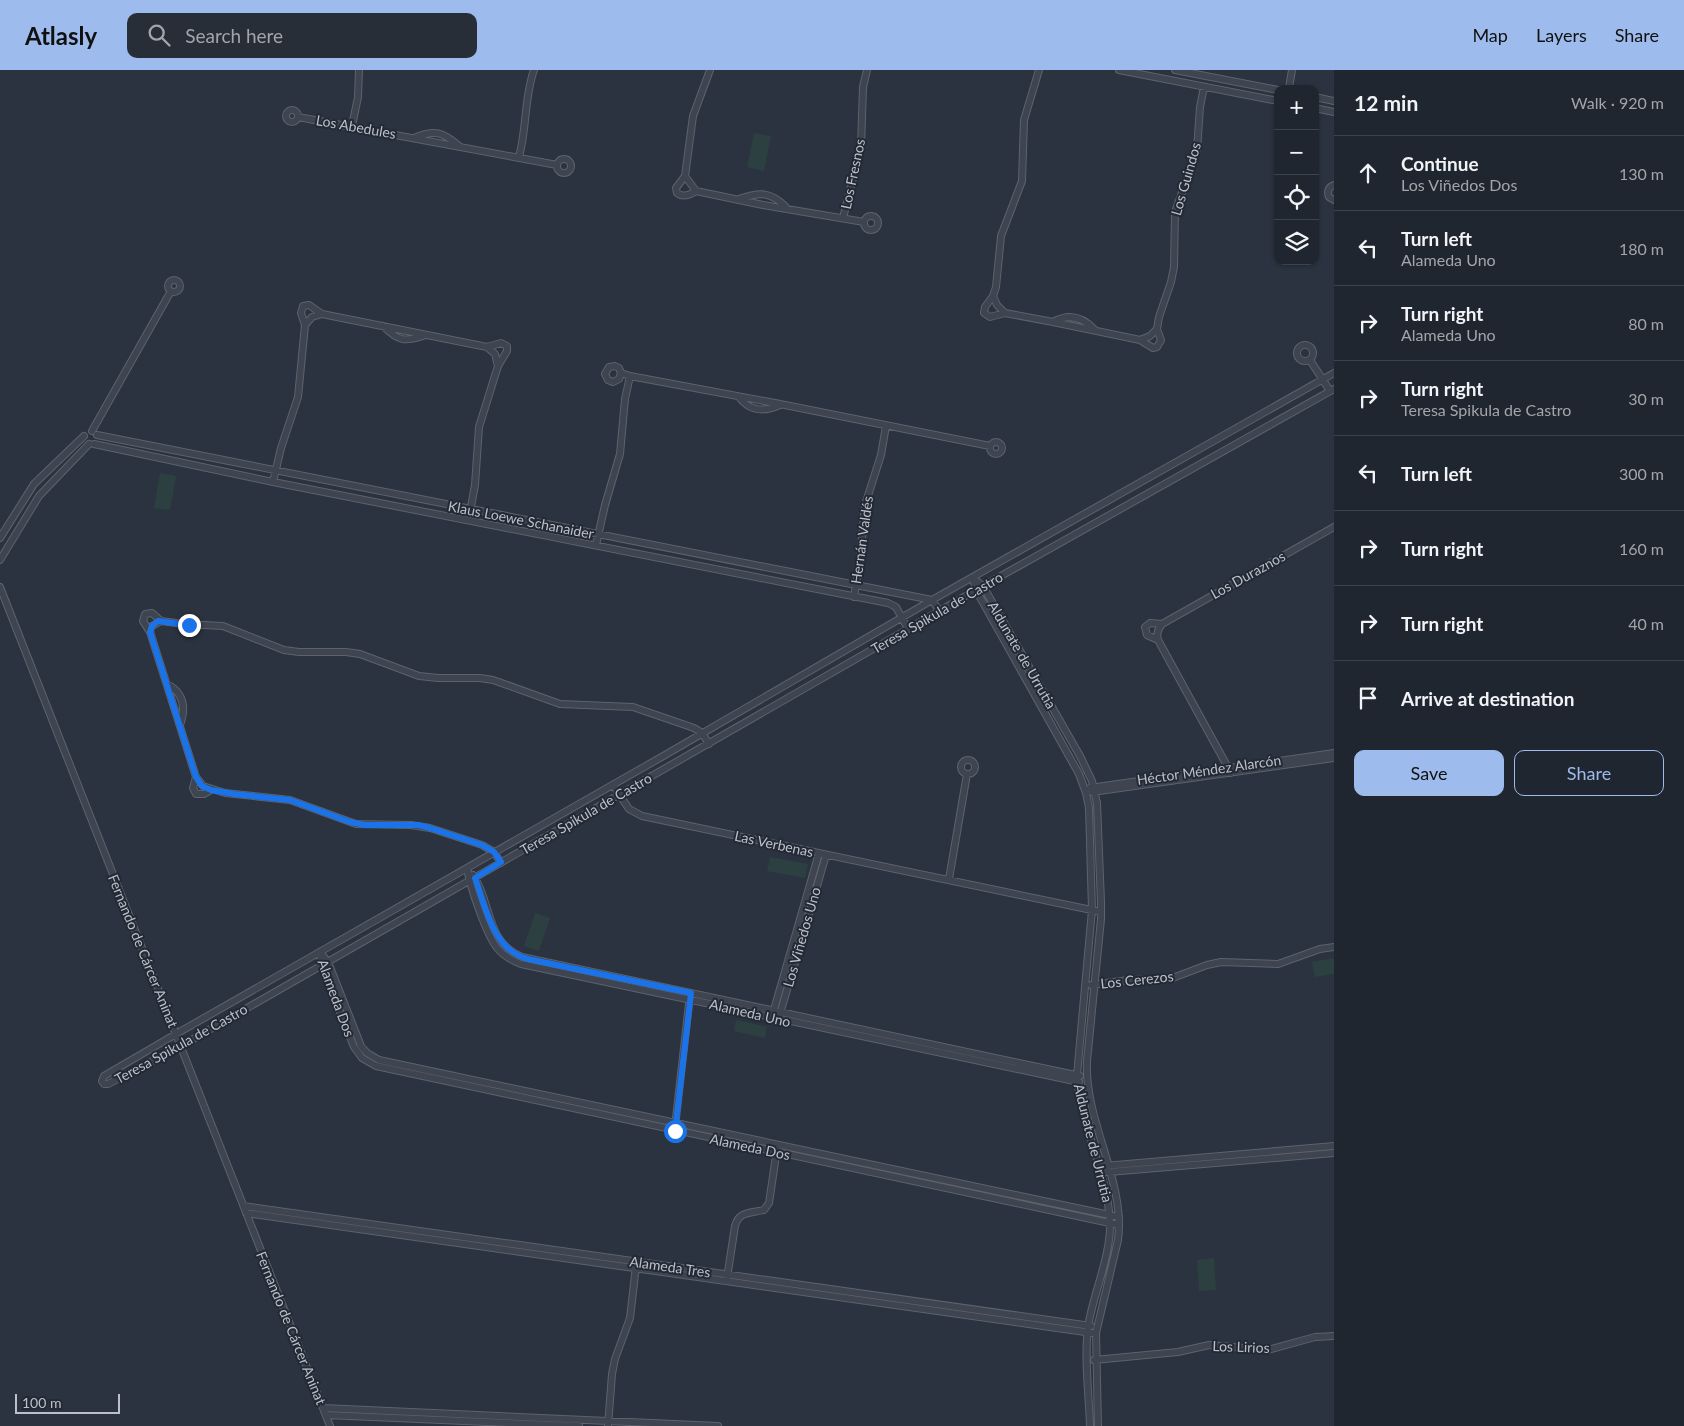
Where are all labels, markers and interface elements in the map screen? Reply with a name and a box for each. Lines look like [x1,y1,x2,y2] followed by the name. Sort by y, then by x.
[127,13,477,58] search box
[25,21,97,50] text: Atlasly
[145,21,173,49] icon: search
[185,24,283,47] text: Search here
[1472,24,1508,46] text: Map
[1536,24,1587,46] text: Layers
[1615,24,1659,46] text: Share
[1274,85,1319,265] map controls
[1274,85,1319,130] button: +
[1354,90,1418,115] text: 12 min
[1571,93,1664,112] text: Walk · 920 m
[315,111,397,142] street label: Los Abedules
[1274,130,1319,175] button: −
[837,137,868,211] street label: Los Fresnos
[1167,140,1204,217] street label: Los Guindos
[1401,152,1479,175] text: Continue
[1354,159,1382,187] icon: ahead
[1619,164,1664,183] text: 130 m
[1274,175,1319,220] button: locate
[1401,175,1517,194] text: Los Viñedos Dos
[1274,220,1319,265] button: layers
[1401,227,1472,250] text: Turn left
[1354,234,1382,262] icon: left
[1619,239,1664,258] text: 180 m
[1401,250,1496,269] text: Alameda Uno
[1401,302,1483,325] text: Turn right
[1354,309,1382,337] icon: right
[1628,314,1664,333] text: 80 m
[1401,325,1496,344] text: Alameda Uno
[1401,377,1483,400] text: Turn right
[1354,384,1382,412] icon: right
[1628,389,1664,408] text: 30 m
[1401,400,1571,419] text: Teresa Spikula de Castro
[1354,459,1382,487] icon: left
[1401,462,1472,485] text: Turn left
[1619,464,1664,483] text: 300 m
[847,495,876,585] street label: Hernán Valdés
[447,497,595,542] street label: Klaus Loewe Schanaider
[1354,534,1382,562] icon: right
[1401,537,1483,560] text: Turn right
[1619,539,1664,558] text: 160 m
[1207,547,1288,602] street label: Los Duraznos
[868,568,1006,657] street label: Teresa Spikula de Castro
[985,598,1060,712] street label: Aldunate de Urrutia
[1354,609,1382,637] icon: right
[1401,612,1483,635] text: Turn right
[178,614,201,637] route end
[1628,614,1664,633] text: 40 m
[1354,684,1382,712] icon: arrive
[1401,687,1574,710] text: Arrive at destination
[1354,750,1504,796] button: Save
[1514,750,1664,796] button: Share
[1136,751,1282,788] street label: Héctor Méndez Alarcón
[517,769,655,858] street label: Teresa Spikula de Castro
[733,827,815,860] street label: Las Verbenas
[105,872,182,1030] street label: Fernando de Cárcer Aninat
[779,885,824,989] street label: Los Viñedos Uno
[315,957,358,1039] street label: Alameda Dos
[1100,967,1174,992] street label: Los Cerezos
[708,995,792,1030] street label: Alameda Uno
[111,1000,250,1087] street label: Teresa Spikula de Castro
[1071,1082,1116,1204] street label: Aldunate de Urrutia
[664,1120,687,1143] route start
[708,1130,792,1163] street label: Alameda Dos
[253,1249,330,1407] street label: Fernando de Cárcer Aninat
[628,1252,712,1281] street label: Alameda Tres
[1212,1337,1270,1356] street label: Los Lirios
[15,1391,120,1414] scale bar
[22,1394,61,1411] text: 100 m

